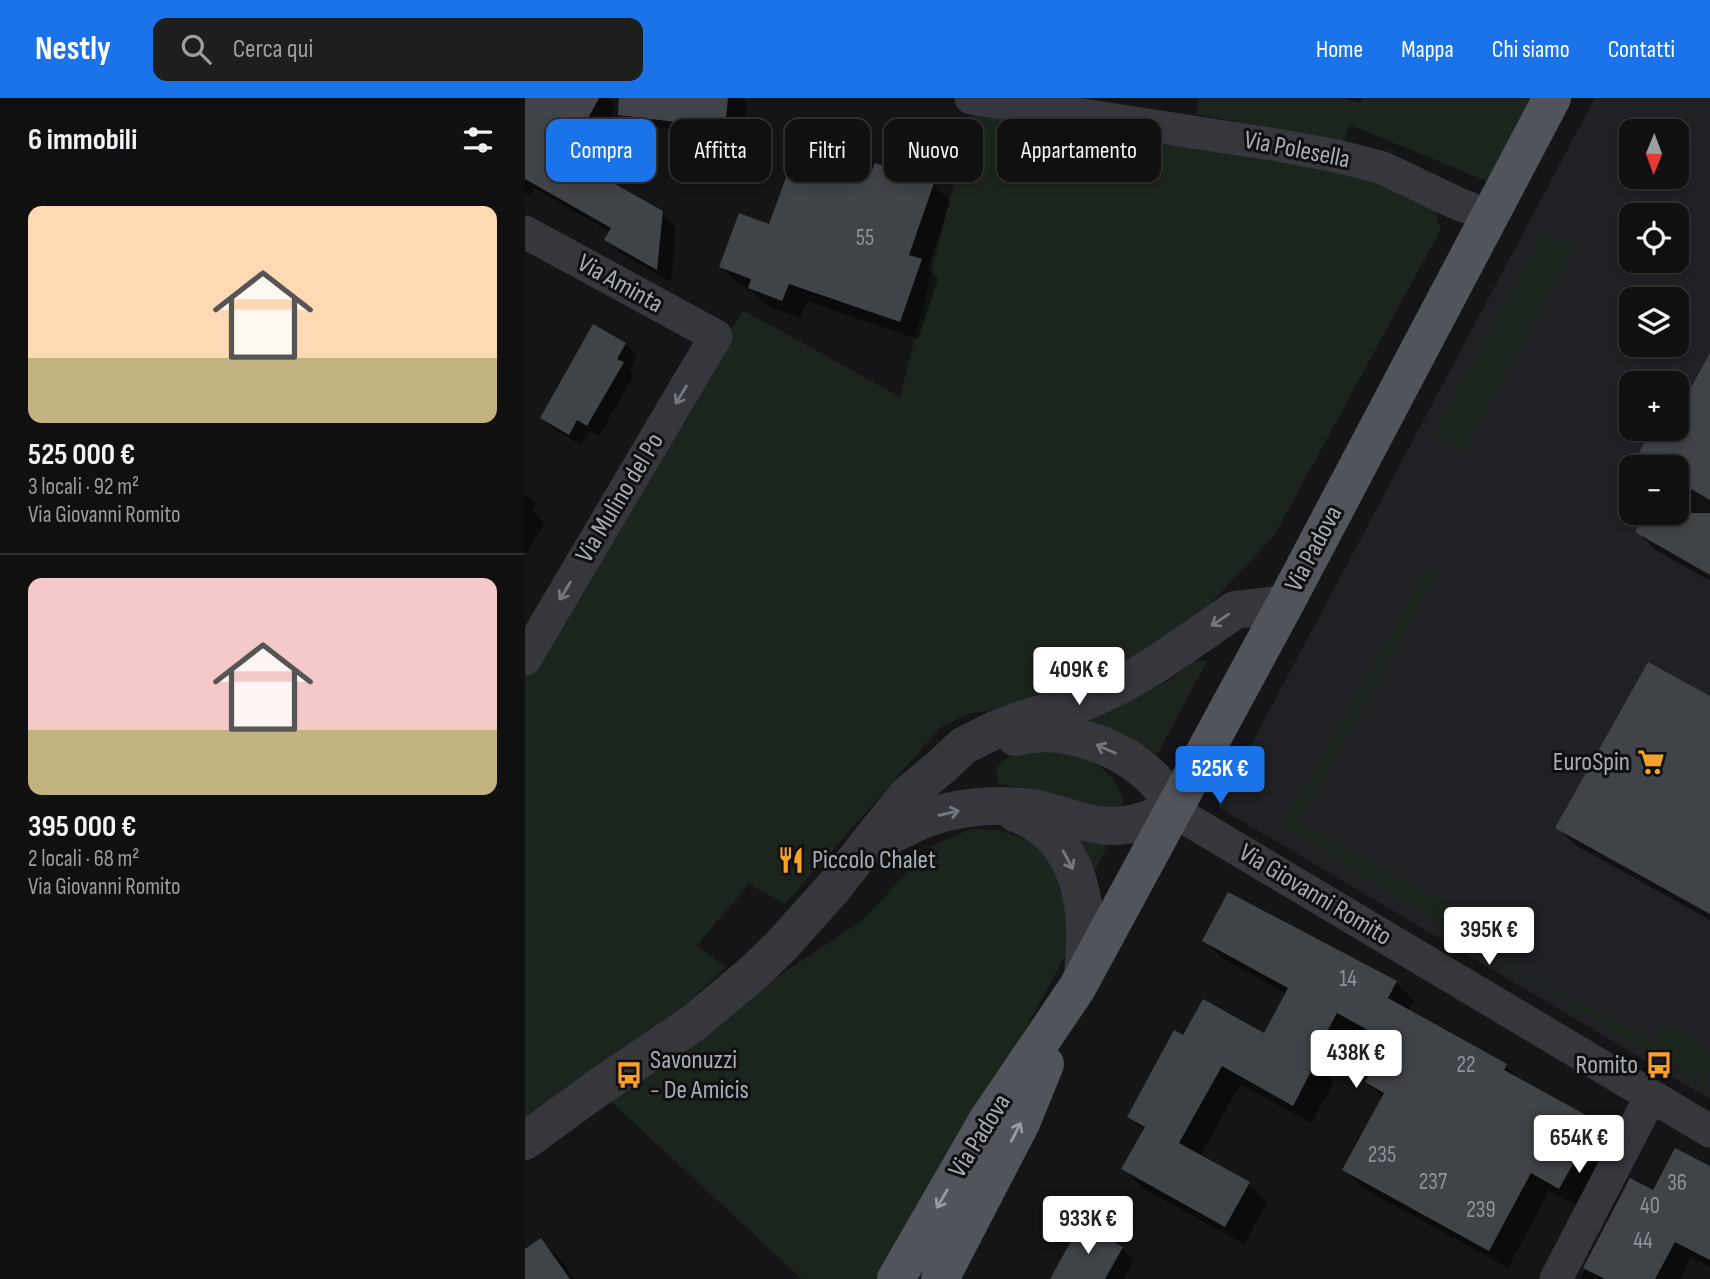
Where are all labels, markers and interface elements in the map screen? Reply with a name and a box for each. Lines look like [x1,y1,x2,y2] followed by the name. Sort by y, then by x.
[153,18,643,81] search box
[35,29,111,69] text: Nestly
[177,30,215,68] icon: search
[233,34,313,65] text: Cerca qui
[1316,35,1363,64] text: Home
[1401,35,1454,64] text: Mappa
[1492,35,1570,64] text: Chi siamo
[1608,35,1675,64] text: Contatti
[546,119,656,182] chip: Compra
[670,119,771,182] chip: Affitta
[785,119,870,182] chip: Filtri
[884,119,983,182] chip: Nuovo
[997,119,1161,182] chip: Appartamento
[1619,119,1689,189] north arrow
[1619,119,1689,525] map controls
[459,121,497,159] icon: filters
[28,122,137,158] text: 6 immobili
[1241,125,1353,175] street label: Via Polesella
[1619,203,1689,273] button: locate
[856,224,874,252] house number: 55
[572,248,668,320] street label: Via Aminta
[200,252,326,378] icon: home
[1619,287,1689,357] button: layers
[1619,371,1689,441] button: +
[674,384,688,404] one-way arrow
[569,428,671,568] street label: Via Mulino del Po
[28,437,135,473] text: 525 000 €
[1619,455,1689,525] button: −
[28,473,139,501] text: 3 locali · 92 m²
[28,501,181,529] text: Via Giovanni Romito
[1279,501,1349,597] street label: Via Padova
[558,580,572,600] one-way arrow
[1211,613,1230,627] one-way arrow
[200,624,326,750] icon: home
[1022,648,1136,707] pin: 409K €
[1049,656,1109,684] text: 409K €
[1096,742,1118,755] one-way arrow
[1163,746,1277,806] pin: 525K €
[1553,747,1630,778] place label: EuroSpin
[1636,747,1666,777] supermarket icon: EuroSpin
[1192,755,1248,783] text: 525K €
[937,805,960,819] one-way arrow
[28,809,136,845] text: 395 000 €
[1233,837,1397,953] street label: Via Giovanni Romito
[28,845,139,873] text: 2 locali · 68 m²
[776,845,806,875] restaurant icon: Piccolo Chalet
[812,845,936,876] place label: Piccolo Chalet
[1062,849,1076,870] one-way arrow
[28,873,181,901] text: Via Giovanni Romito
[1432,908,1546,967] pin: 395K €
[1460,916,1518,944] text: 395K €
[1339,965,1357,993] house number: 14
[1299,1030,1413,1090] pin: 438K €
[1327,1039,1385,1067] text: 438K €
[650,1045,749,1106] place label: Savonuzzi - De Amicis
[1575,1050,1638,1081] place label: Romito
[1644,1050,1674,1080] bus stop icon: Romito
[1457,1051,1475,1079] house number: 22
[614,1060,644,1090] bus stop icon: Savonuzzi - De Amicis
[942,1089,1018,1183] street label: Via Padova
[1522,1116,1636,1175] pin: 654K €
[1010,1122,1024,1142] one-way arrow
[1550,1124,1608,1152] text: 654K €
[1368,1141,1396,1169] house number: 235
[1419,1168,1447,1196] house number: 237
[1667,1169,1687,1197] house number: 36
[935,1188,949,1208] one-way arrow
[1640,1192,1660,1220] house number: 40
[1031,1196,1145,1256] pin: 933K €
[1466,1196,1496,1224] house number: 239
[1059,1205,1117,1233] text: 933K €
[1633,1227,1653,1255] house number: 44

